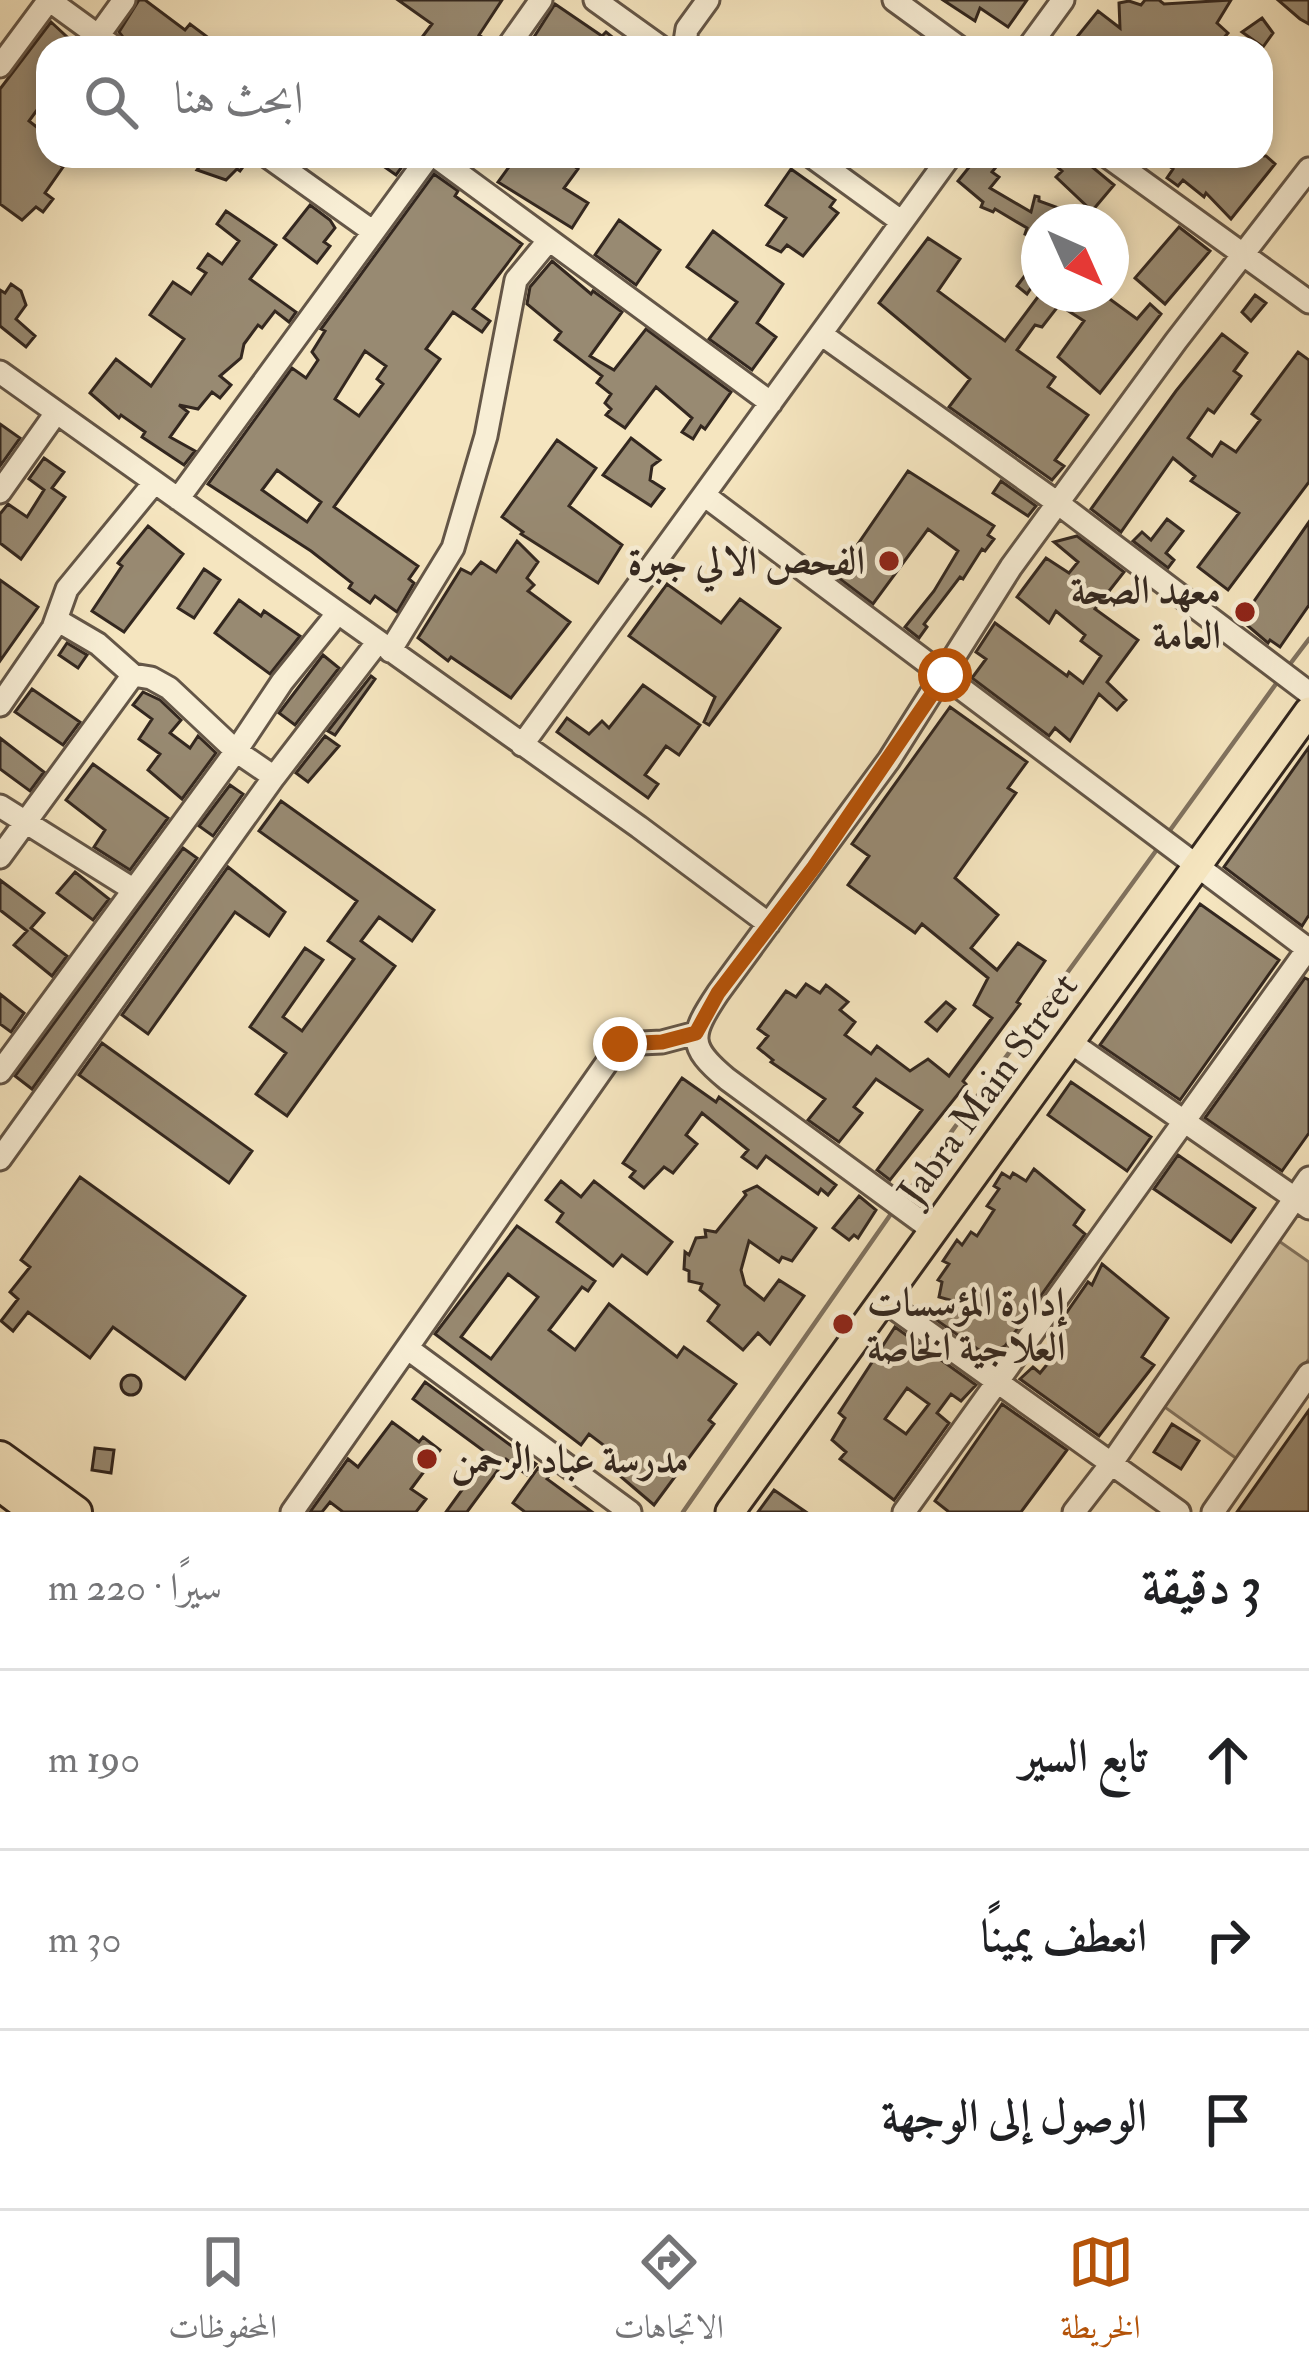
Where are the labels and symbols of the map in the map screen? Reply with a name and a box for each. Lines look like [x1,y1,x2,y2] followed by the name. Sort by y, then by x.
[1021,204,1129,312] north arrow
[628,537,865,593] place label: الفحص الالي جبرة
[876,548,902,574] marker: الفحص الالي جبرة
[1071,566,1221,660] place label: معهد الصحة العامة
[1232,599,1258,625] marker: معهد الصحة العامة
[918,648,972,702] route start
[887,963,1089,1215] street label: Jabra Main Street
[593,1017,647,1071] route end
[867,1278,1067,1372] place label: إدارة المؤسسات العلاجية الخاصة
[830,1311,856,1337] marker: إدارة المؤسسات العلاجية الخاصة
[451,1435,689,1486] place label: مدرسة عباد الرحمن
[414,1446,440,1472] marker: مدرسة عباد الرحمن

